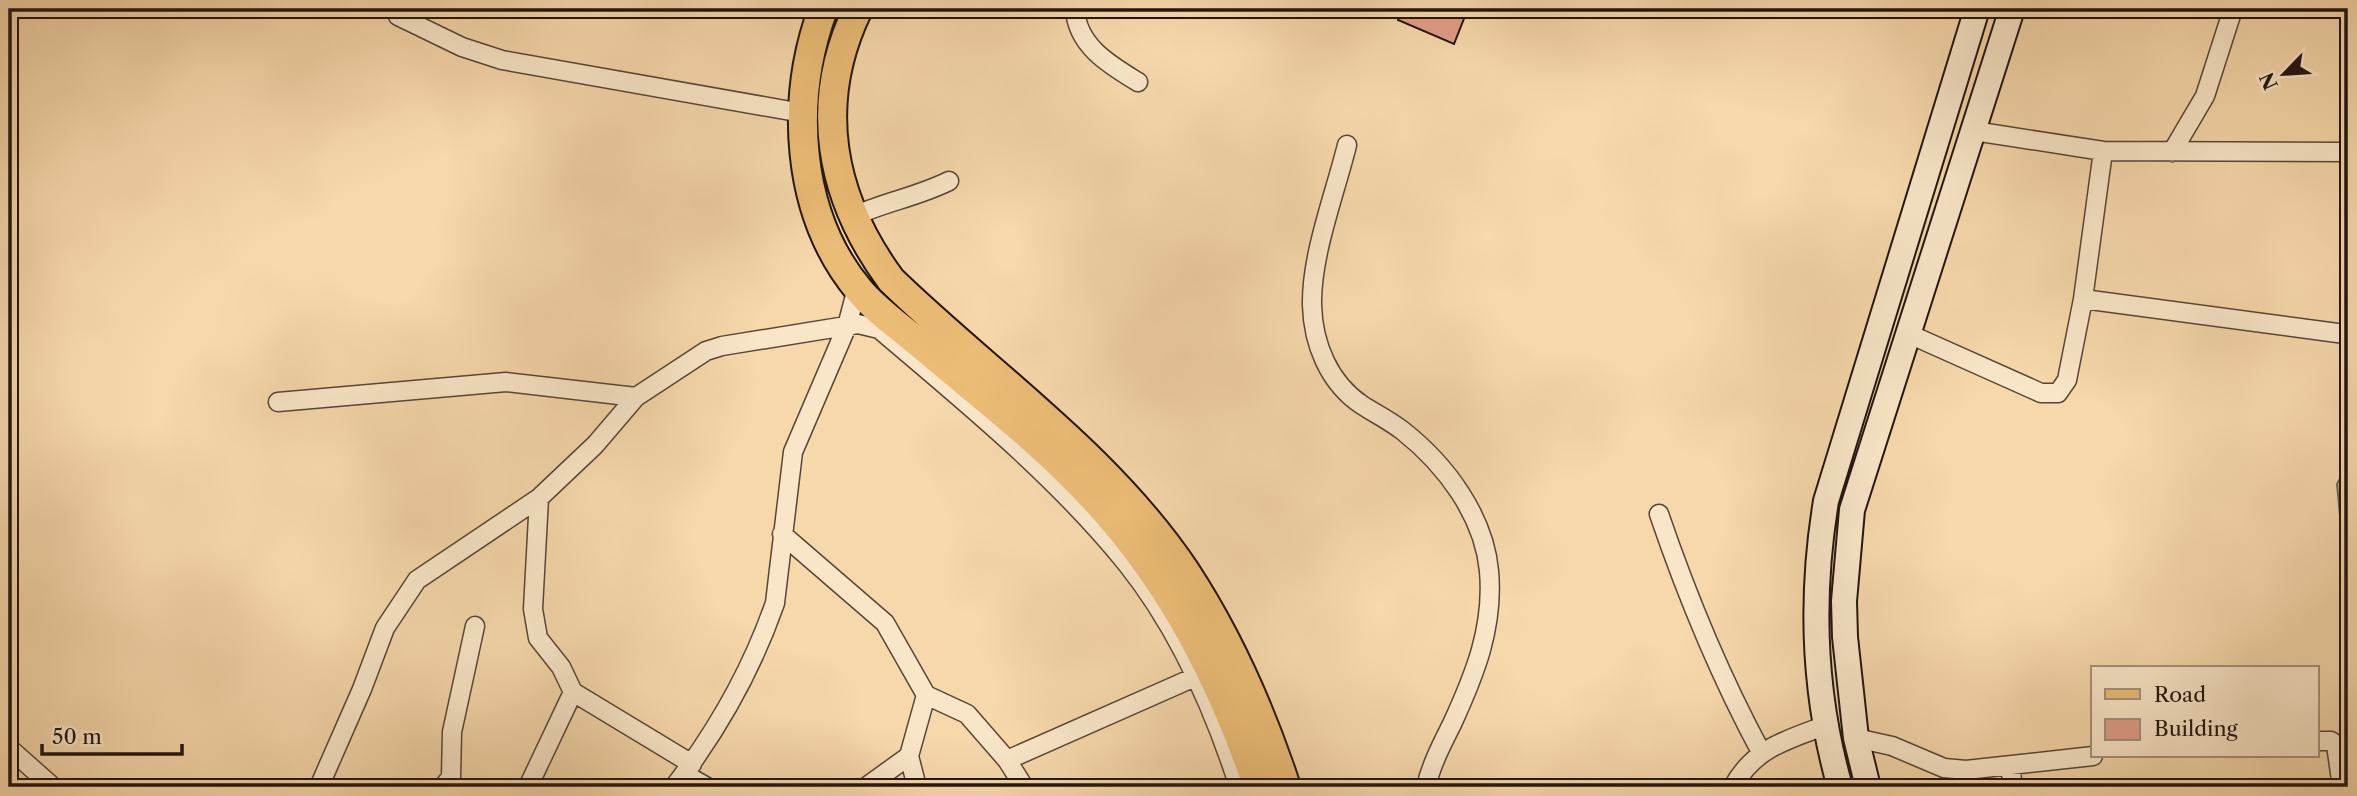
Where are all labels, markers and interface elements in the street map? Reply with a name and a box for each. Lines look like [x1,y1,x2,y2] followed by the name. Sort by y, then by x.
[2248,38,2318,108] north arrow
[2255,69,2283,93] text: N
[2091,666,2318,758] legend
[2154,682,2206,707] text: Road
[42,712,182,756] scale bar
[2154,716,2239,741] text: Building
[52,724,102,749] text: 50 m

